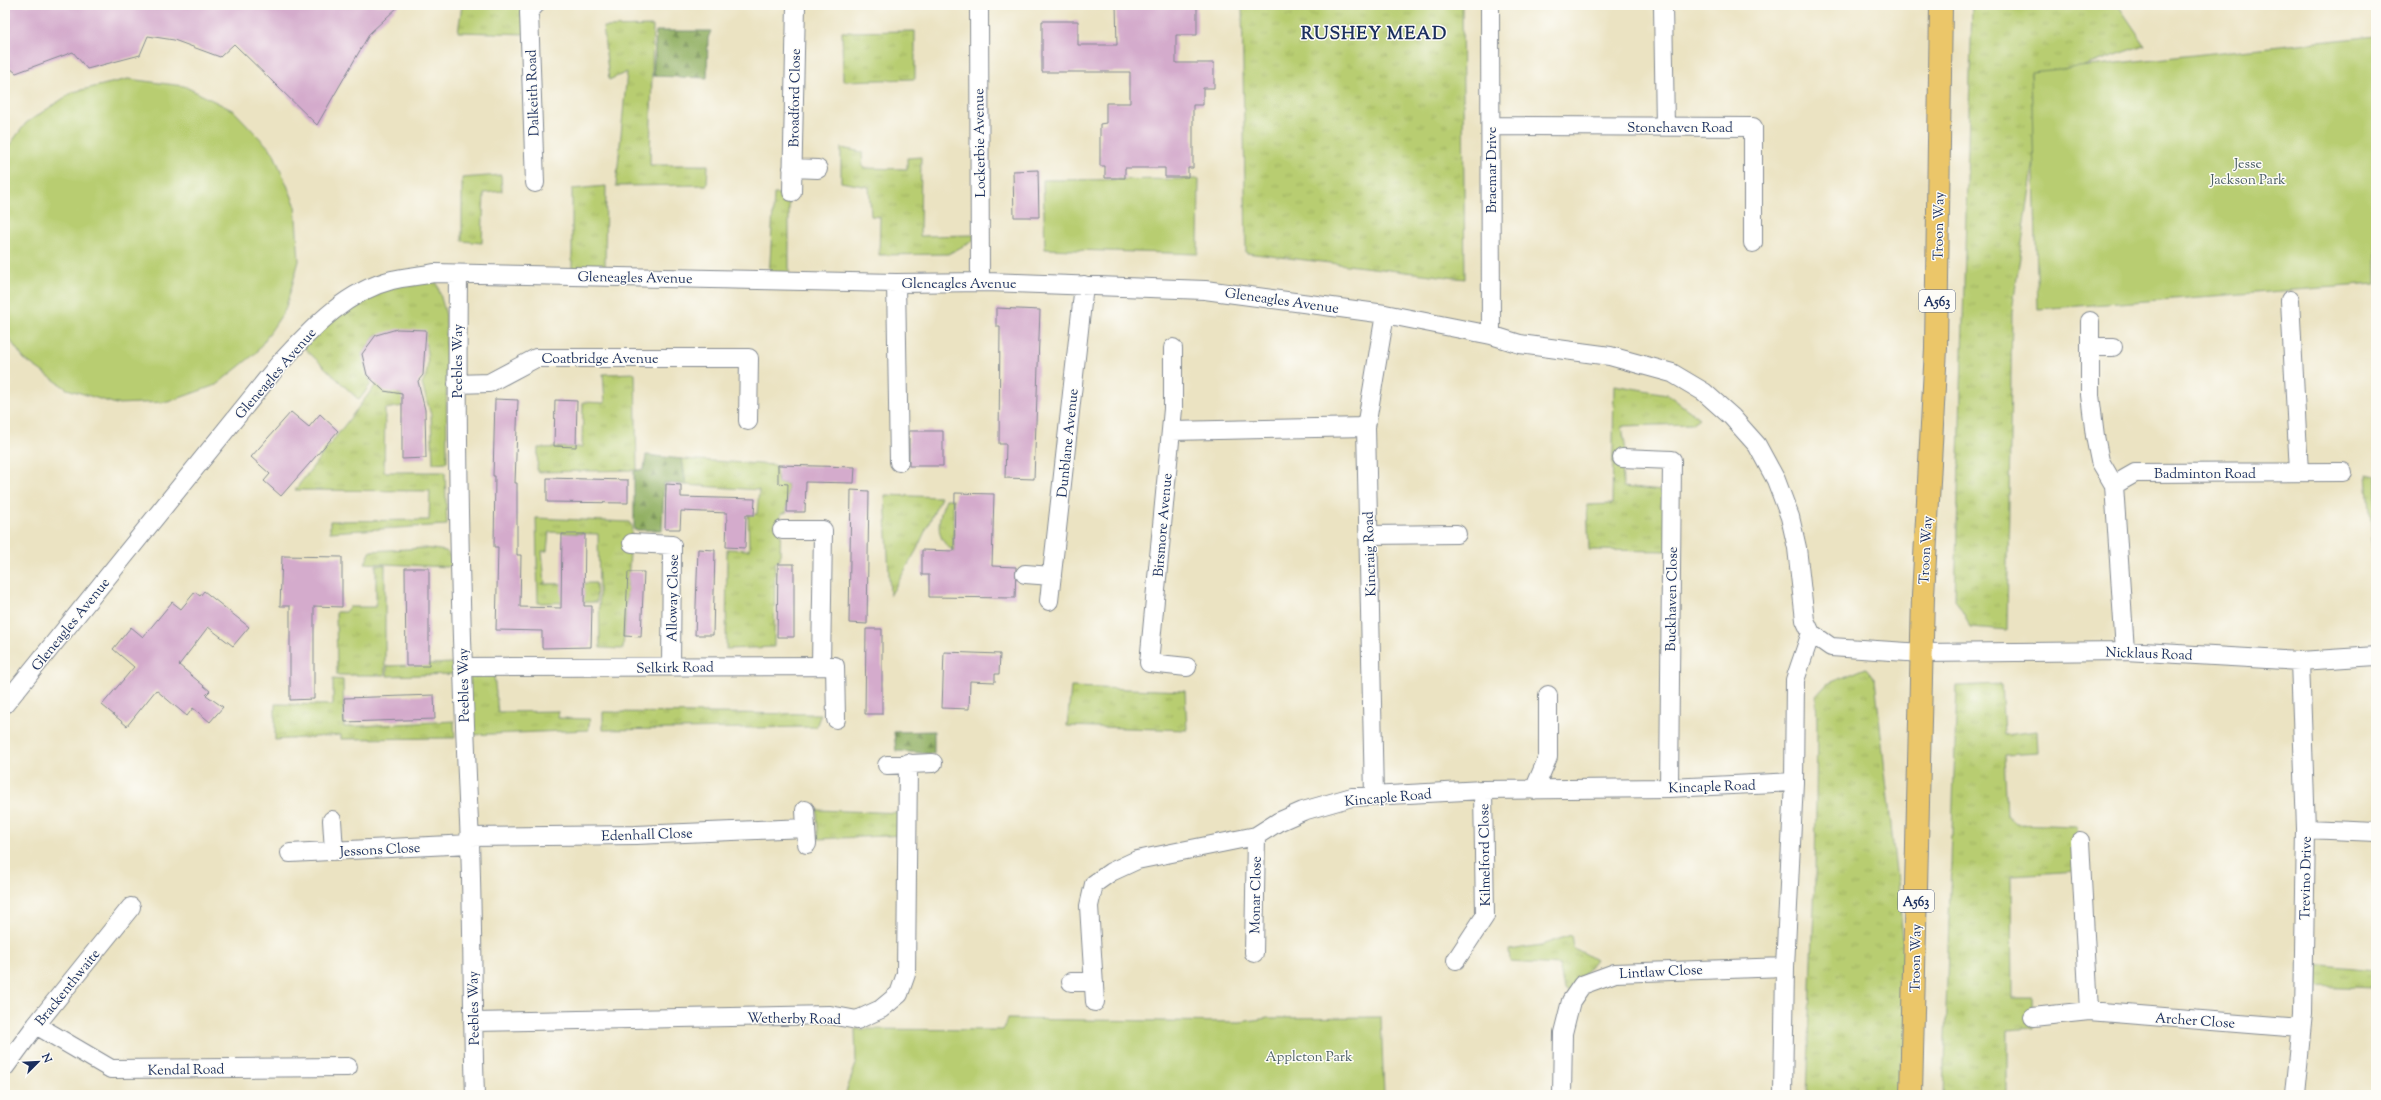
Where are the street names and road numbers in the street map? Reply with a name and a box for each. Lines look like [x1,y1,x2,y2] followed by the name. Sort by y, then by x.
[785,48,807,148] street label: Broadford Close
[522,49,546,137] street label: Dalkeith Road
[970,88,992,198] street label: Lockerbie Avenue
[1627,119,1733,139] street label: Stonehaven Road
[1483,127,1503,213] street label: Braemar Drive
[1929,192,1951,260] street label: Troon Way
[577,268,693,290] street label: Gleneagles Avenue
[901,275,1017,295] street label: Gleneagles Avenue
[1223,284,1340,320] street label: Gleneagles Avenue
[1919,290,1955,312] road number: A563
[231,324,322,424] street label: Gleneagles Avenue
[449,324,469,398] street label: Peebles Way
[541,350,659,370] street label: Coatbridge Avenue
[1053,388,1085,499] street label: Dunblane Avenue
[2154,465,2256,485] street label: Badminton Road
[1149,472,1178,578] street label: Birsmore Avenue
[1360,511,1382,597] street label: Kincraig Road
[1915,515,1939,585] street label: Troon Way
[1662,547,1684,652] street label: Buckhaven Close
[663,554,685,642] street label: Alloway Close
[28,574,116,676] street label: Gleneagles Avenue
[2105,643,2193,667] street label: Nicklaus Road
[454,648,476,722] street label: Peebles Way
[636,658,714,680] street label: Selkirk Road
[1668,776,1756,800] street label: Kincaple Road
[1344,785,1433,813] street label: Kincaple Road
[1475,803,1497,907] street label: Kilmelford Close
[601,824,693,848] street label: Edenhall Close
[2296,836,2318,920] street label: Trevino Drive
[338,839,421,863] street label: Jessons Close
[1246,856,1268,934] street label: Monar Close
[1898,890,1934,912] road number: A563
[1906,924,1928,992] street label: Troon Way
[31,946,106,1031] street label: Brackenthwaite
[1619,961,1703,985] street label: Lintlaw Close
[464,971,486,1045] street label: Peebles Way
[747,1009,841,1031] street label: Wetherby Road
[2154,1009,2236,1035] street label: Archer Close
[147,1060,225,1082] street label: Kendal Road

